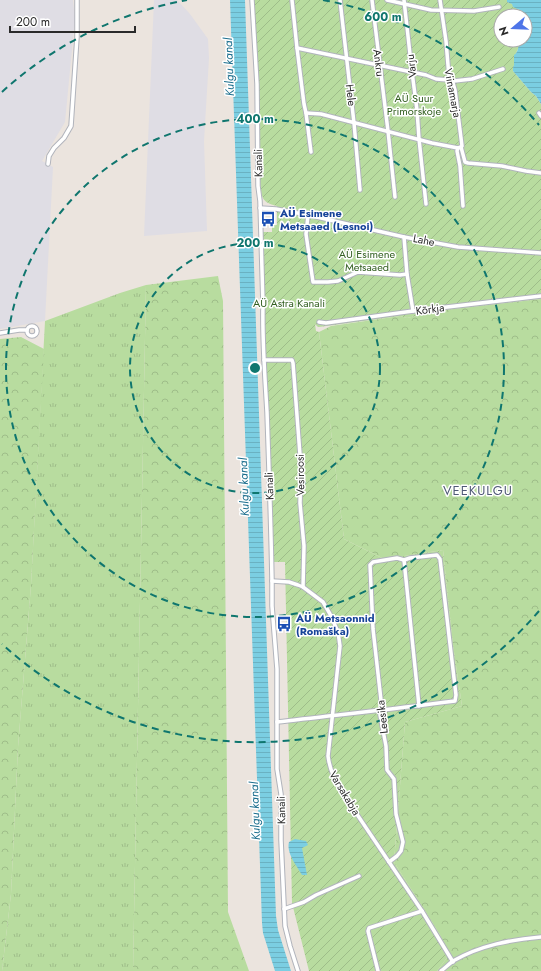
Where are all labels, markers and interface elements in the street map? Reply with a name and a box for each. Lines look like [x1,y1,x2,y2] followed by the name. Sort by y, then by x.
[10,8,135,34] scale bar
[364,8,402,26] text: 600 m
[493,8,533,48] north arrow
[16,13,50,31] text: 200 m
[495,25,513,38] text: N
[219,36,239,97] water label: Kulgu kanal
[369,48,389,78] street label: Ankru
[402,53,420,79] street label: Varju
[440,67,466,119] street label: Viinamarja
[342,83,360,107] street label: Hele
[387,90,441,119] park label: AÜ Suur Primorskoje
[236,110,274,128] text: 400 m
[250,149,266,177] street label: Kanali
[279,205,373,234] place label: AÜ Esimene Metsaaed (Lesnoi)
[259,210,277,228] bus stop icon: AÜ Esimene Metsaaed (Lesnoi)
[412,230,436,250] street label: Lahe
[236,234,274,252] text: 200 m
[339,246,396,275] park label: AÜ Esimene Metsaaed
[253,295,325,311] park label: AÜ Astra Kanali
[415,299,445,319] street label: Kõrkja
[248,361,262,375] centre of rings
[292,454,308,496] street label: Vesiroosi
[234,456,254,517] water label: Kulgu kanal
[261,472,277,500] street label: Kanali
[443,481,513,500] district label: VEEKULGU
[295,610,375,639] place label: AÜ Metsaonnid (Romaška)
[275,615,293,633] bus stop icon: AÜ Metsaonnid (Romaška)
[372,699,392,735] street label: Leesika
[325,768,365,818] street label: Varsakabja
[245,780,265,841] water label: Kulgu kanal
[273,796,289,824] street label: Kanali

